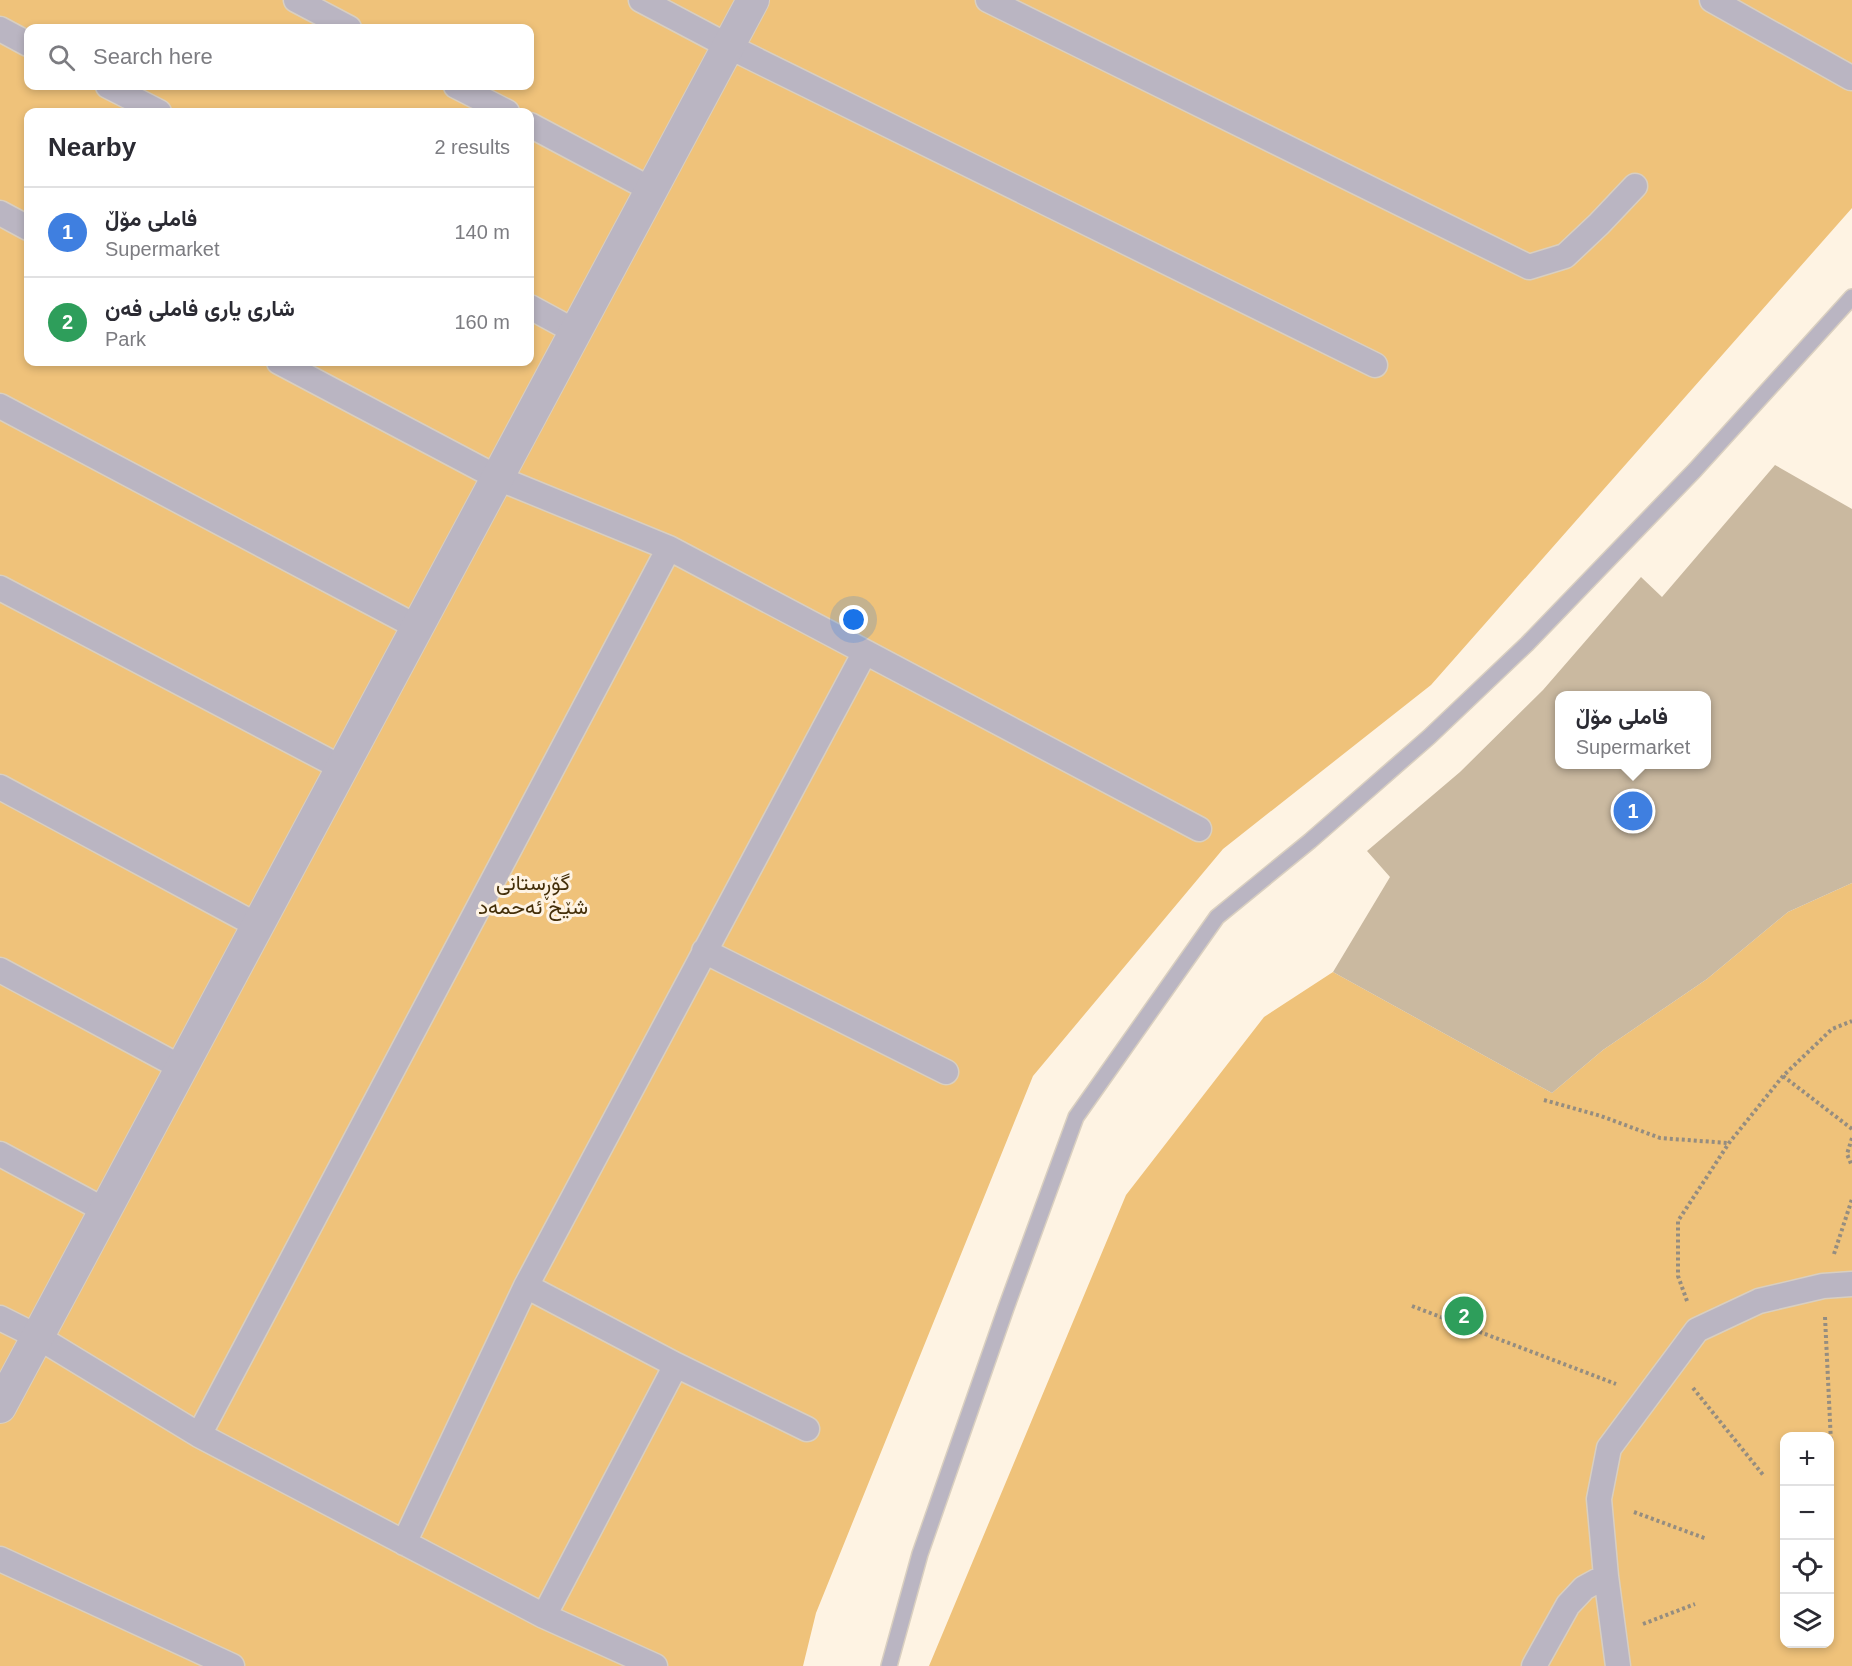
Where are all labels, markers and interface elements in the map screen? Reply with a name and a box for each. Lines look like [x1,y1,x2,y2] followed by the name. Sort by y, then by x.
[24,24,534,90] search box
[45,41,78,74] icon: search
[93,44,213,69] text: Search here
[48,132,136,162] text: Nearby
[434,136,510,158] text: 2 results
[105,206,197,231] text: فاملی مۆڵ
[62,221,73,243] text: 1
[454,221,510,243] text: 140 m
[105,238,220,260] text: Supermarket
[105,296,295,321] text: شاری یاری فاملی فەن
[62,311,73,333] text: 2
[454,311,510,333] text: 160 m
[105,328,146,350] text: Park
[839,605,868,634] your location
[1555,691,1711,769] popup
[1576,704,1668,729] text: فاملی مۆڵ
[1576,736,1690,758] text: Supermarket
[1614,788,1652,834] pin: 1
[478,871,588,921] park label: گۆڕستانی شێخ ئەحمەد
[1444,1294,1484,1338] pin: 2
[1780,1432,1834,1648] map controls
[1780,1432,1834,1486] button: +
[1780,1486,1834,1540] button: −
[1780,1540,1834,1594] button: locate
[1780,1594,1834,1648] button: layers

